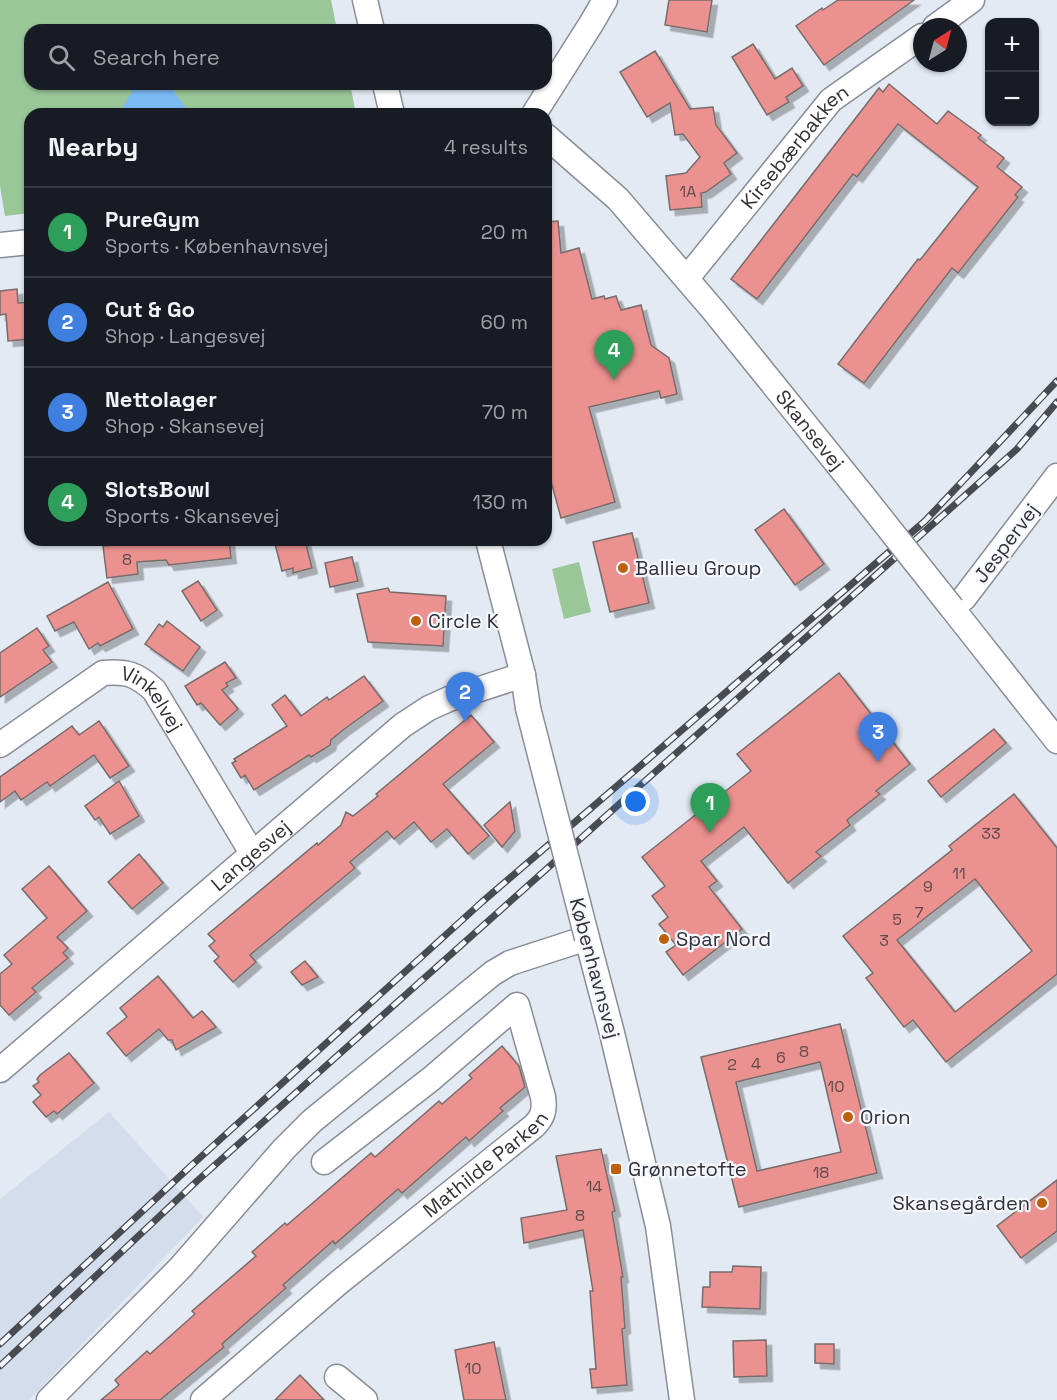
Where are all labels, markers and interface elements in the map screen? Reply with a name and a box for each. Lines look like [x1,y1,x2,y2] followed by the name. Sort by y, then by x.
[913,18,967,72] north arrow
[985,18,1039,126] map controls
[985,18,1039,72] button: +
[24,24,552,90] search box
[45,41,78,74] icon: search
[93,43,220,71] text: Search here
[985,72,1039,126] button: −
[735,79,854,214] street label: Kirsebærbakken
[48,130,138,164] text: Nearby
[444,134,528,160] text: 4 results
[680,181,696,202] house number: 1A
[105,205,200,233] text: PureGym
[63,219,72,245] text: 1
[481,219,528,245] text: 20 m
[105,233,329,259] text: Sports · Københavnsvej
[105,295,195,323] text: Cut & Go
[62,309,73,335] text: 2
[481,309,528,335] text: 60 m
[105,323,265,349] text: Shop · Langesvej
[594,330,634,380] pin: 4
[105,385,217,413] text: Nettolager
[770,385,850,475] street label: Skansevej
[61,399,74,425] text: 3
[482,399,528,425] text: 70 m
[105,413,264,439] text: Shop · Skansevej
[105,475,210,503] text: SlotsBowl
[61,489,74,515] text: 4
[472,489,528,515] text: 130 m
[968,498,1044,588] street label: Jespervej
[105,503,279,529] text: Sports · Skansevej
[122,549,132,570] house number: 8
[635,555,762,581] place label: Ballieu Group
[616,561,630,575] marker: Ballieu Group
[428,608,499,634] place label: Circle K
[409,614,423,628] marker: Circle K
[118,660,189,736] street label: Vinkelvej
[446,672,484,722] pin: 2
[858,712,898,762] pin: 3
[690,784,730,833] pin: 1
[621,787,650,816] your location
[205,814,296,897] street label: Langesvej
[981,823,1001,844] house number: 33
[952,863,966,884] house number: 11
[923,876,933,897] house number: 9
[564,895,626,1041] street label: Københavnsvej
[914,902,924,923] house number: 7
[892,909,902,930] house number: 5
[676,926,771,952] place label: Spar Nord
[879,930,889,951] house number: 3
[657,932,671,946] marker: Spar Nord
[799,1041,809,1062] house number: 8
[776,1047,786,1068] house number: 6
[751,1053,761,1074] house number: 4
[727,1054,737,1075] house number: 2
[828,1076,844,1097] house number: 10
[860,1104,910,1130] place label: Orion
[417,1107,554,1223] street label: Mathilde Parken
[841,1110,855,1124] marker: Orion
[628,1156,747,1182] place label: Grønnetofte
[609,1162,623,1176] marker: Grønnetofte
[813,1162,829,1183] house number: 18
[586,1176,602,1197] house number: 14
[893,1190,1030,1216] place label: Skansegården
[1035,1196,1049,1210] marker: Skansegården
[575,1205,585,1226] house number: 8
[465,1358,481,1379] house number: 10

